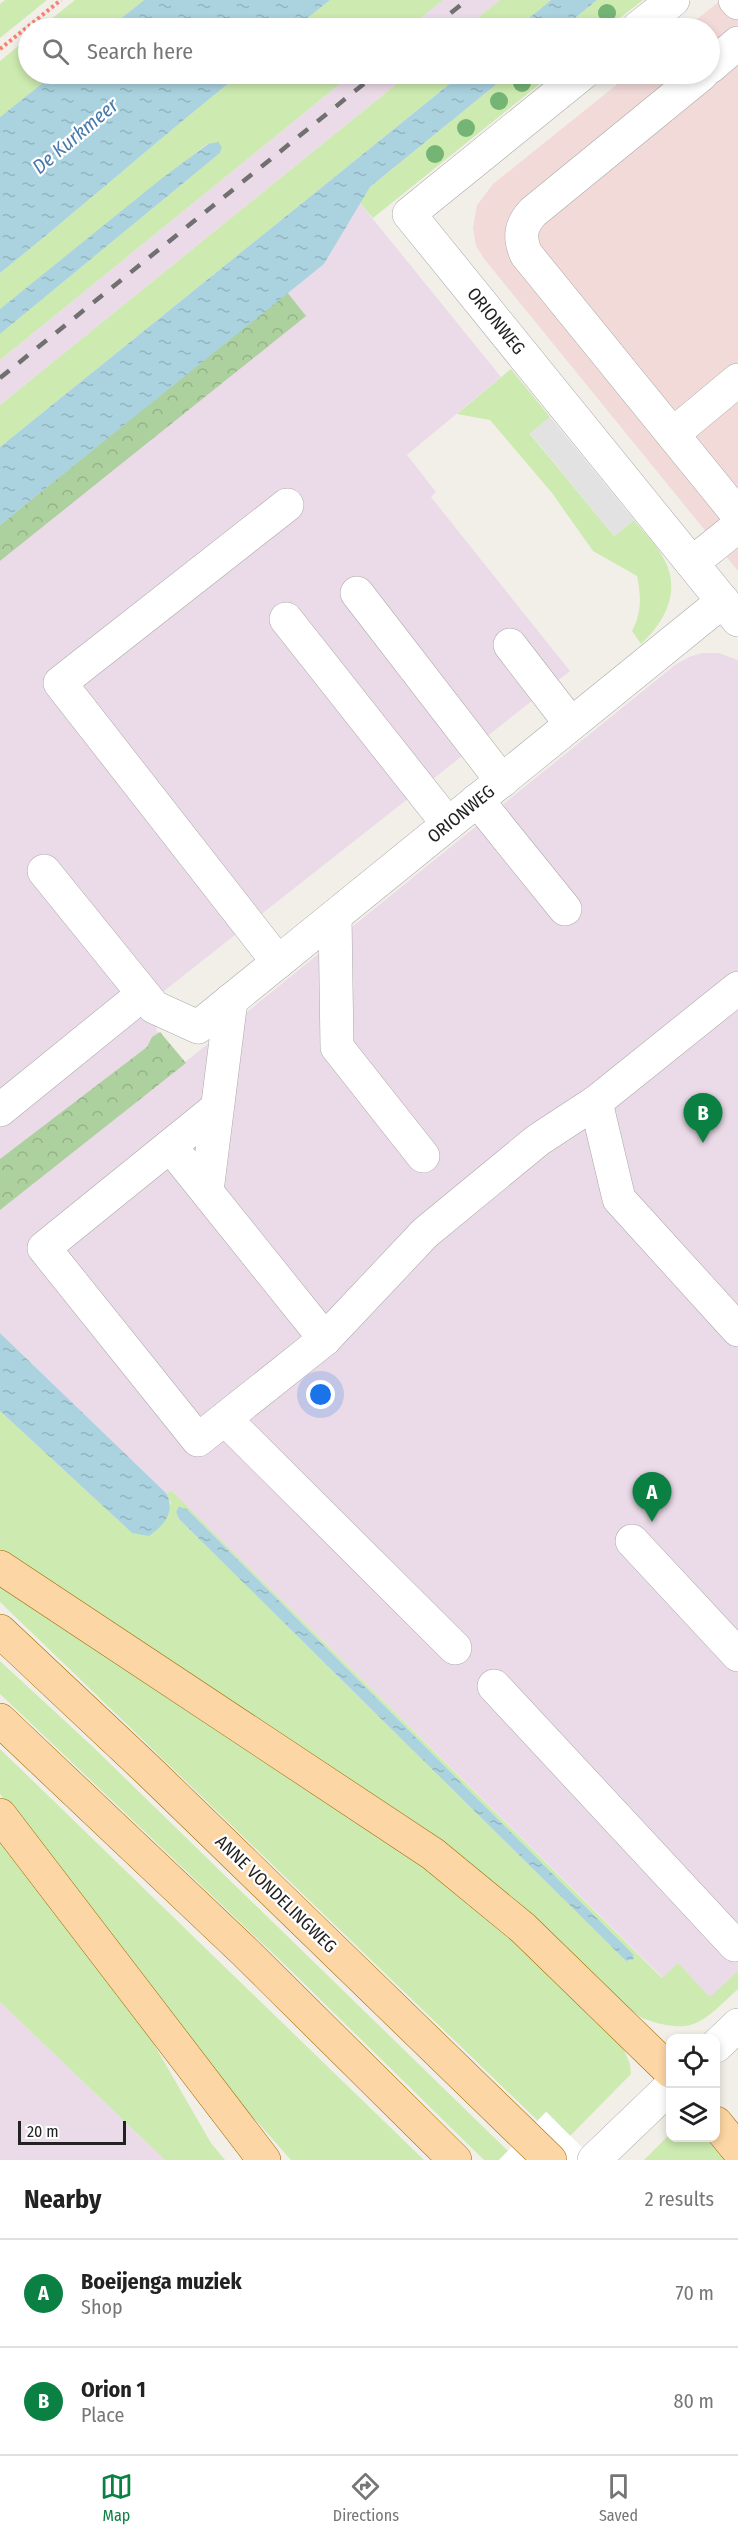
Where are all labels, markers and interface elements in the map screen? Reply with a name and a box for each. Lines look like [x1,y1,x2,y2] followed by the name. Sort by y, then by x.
[18,18,720,84] search box
[39,35,72,68] icon: search
[87,38,193,65] text: Search here
[27,93,124,179] water label: De Kurkmeer
[462,283,530,359] street label: ORIONWEG
[423,780,499,848] street label: ORIONWEG
[684,1094,722,1143] pin: B
[306,1380,335,1409] your location
[632,1472,672,1522] pin: A
[211,1830,341,1958] street label: ANNE VONDELINGWEG
[666,2034,720,2142] map controls
[666,2034,720,2088] button: locate
[666,2088,720,2142] button: layers
[18,2118,126,2146] scale bar
[27,2122,58,2141] text: 20 m
[24,2184,101,2215] text: Nearby
[645,2187,714,2211] text: 2 results
[81,2268,242,2295] text: Boeijenga muziek
[38,2281,49,2305] text: A
[676,2281,714,2305] text: 70 m
[81,2295,123,2319] text: Shop
[81,2376,146,2403] text: Orion 1
[38,2389,49,2413] text: B
[674,2389,714,2413] text: 80 m
[81,2403,124,2427] text: Place
[100,2470,133,2525] tab: Map
[333,2470,399,2525] tab: Directions
[599,2470,638,2525] tab: Saved

